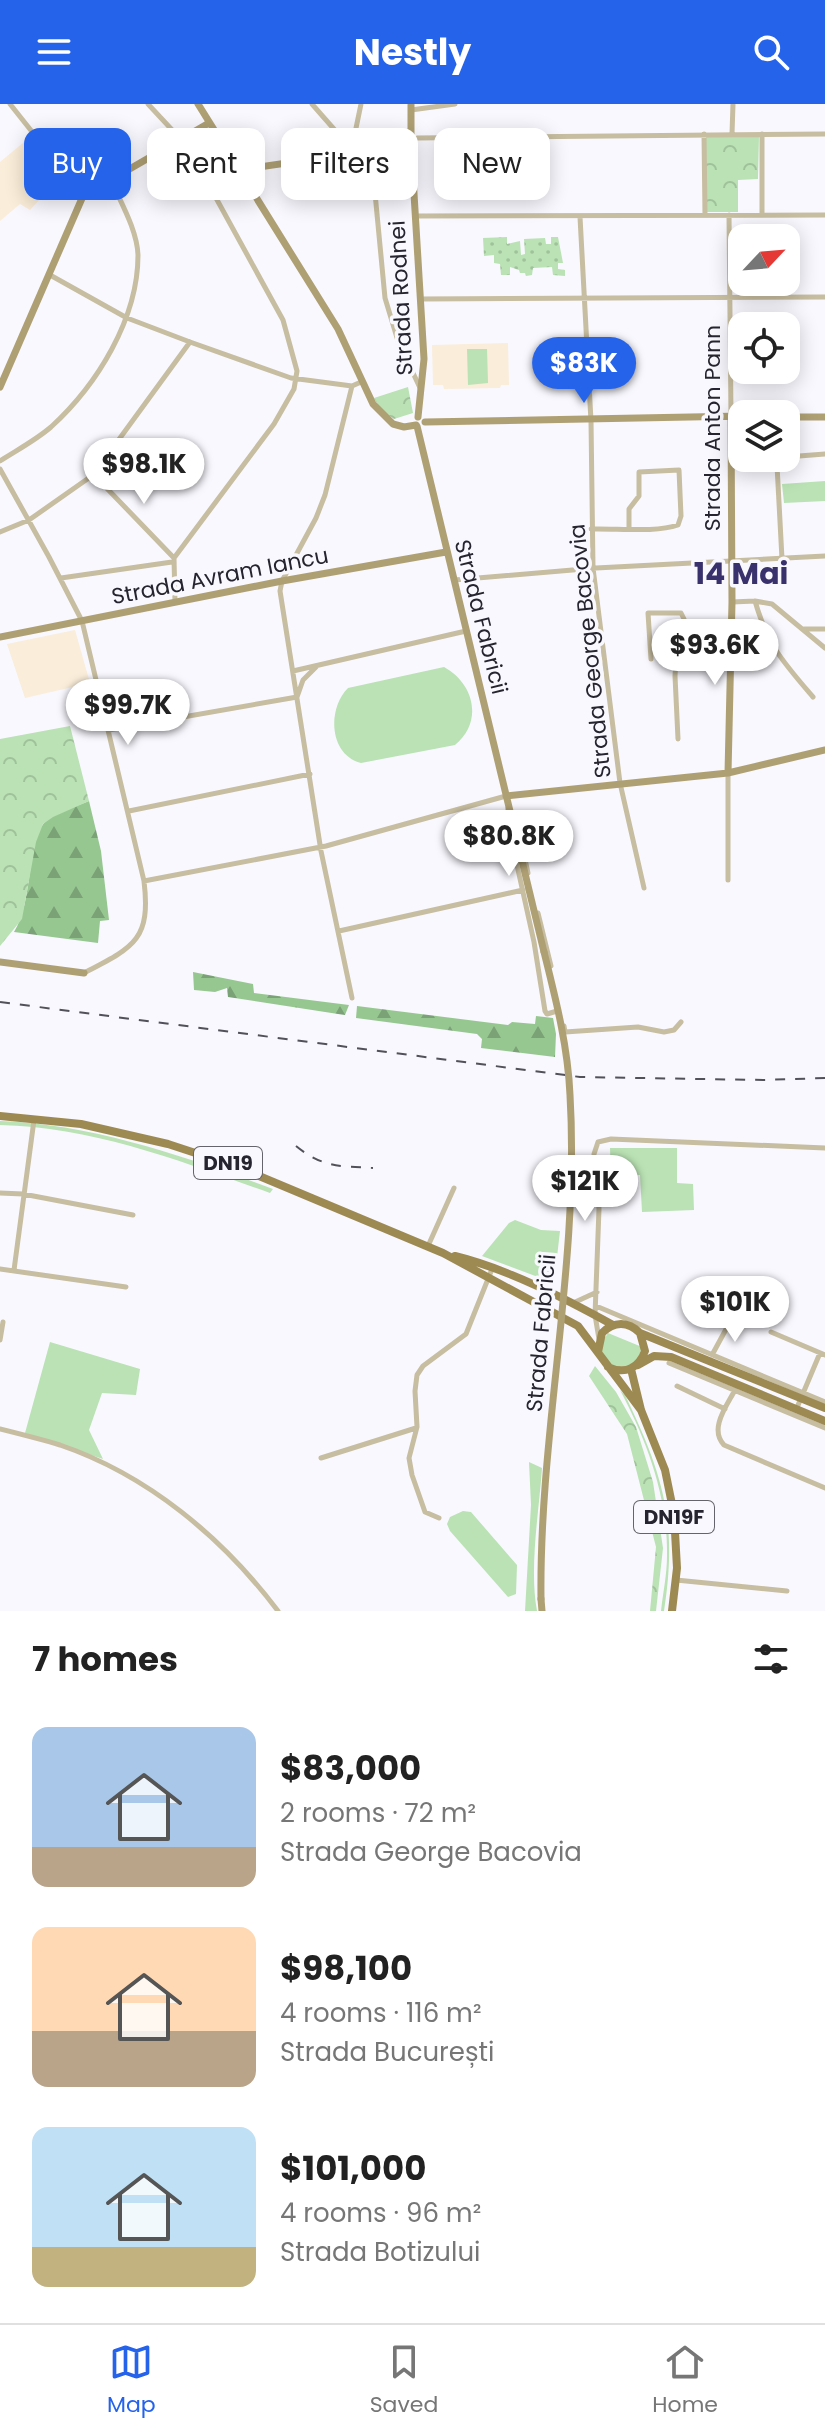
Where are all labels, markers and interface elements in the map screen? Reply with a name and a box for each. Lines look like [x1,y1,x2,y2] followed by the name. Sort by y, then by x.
[354,27,471,78] text: Nestly
[32,30,76,74] icon: menu
[749,30,793,74] icon: search
[24,128,131,200] chip: Buy
[147,128,265,200] chip: Rent
[281,128,418,200] chip: Filters
[434,128,550,200] chip: New
[381,220,421,376] street label: Strada Rodnei
[728,224,800,296] north arrow
[728,224,800,472] map controls
[728,312,800,384] button: locate
[697,325,728,531] street label: Strada Anton Pann
[537,337,631,405] pin: $83K
[550,345,618,381] text: $83K
[728,400,800,472] button: layers
[79,438,209,506] pin: $98.1K
[101,446,187,482] text: $98.1K
[561,522,619,780] street label: Strada George Bacovia
[447,536,515,698] street label: Strada Fabricii
[109,540,331,612] street label: Strada Avram Iancu
[694,552,788,595] district label: 14 Mai
[650,619,780,687] pin: $93.6K
[670,627,760,663] text: $93.6K
[63,679,193,747] pin: $99.7K
[84,687,172,723] text: $99.7K
[444,810,574,878] pin: $80.8K
[462,818,556,854] text: $80.8K
[194,1147,262,1179] road number: DN19
[529,1155,641,1223] pin: $121K
[550,1163,620,1199] text: $121K
[519,1253,563,1413] street label: Strada Fabricii
[679,1276,791,1344] pin: $101K
[699,1284,771,1320] text: $101K
[634,1501,714,1533] road number: DN19F
[32,1635,178,1683] text: 7 homes
[749,1637,793,1681] icon: filters
[280,1744,421,1792] text: $83,000
[96,1759,192,1855] icon: home
[280,1795,476,1831] text: 2 rooms · 72 m²
[280,1834,582,1870] text: Strada George Bacovia
[280,1944,412,1992] text: $98,100
[96,1959,192,2055] icon: home
[280,1995,481,2031] text: 4 rooms · 116 m²
[280,2034,494,2070] text: Strada București
[280,2144,426,2192] text: $101,000
[96,2159,192,2255] icon: home
[280,2195,481,2231] text: 4 rooms · 96 m²
[280,2234,480,2270] text: Strada Botizului
[107,2340,156,2421] tab: Map
[370,2340,438,2421] tab: Saved
[652,2340,718,2421] tab: Home

